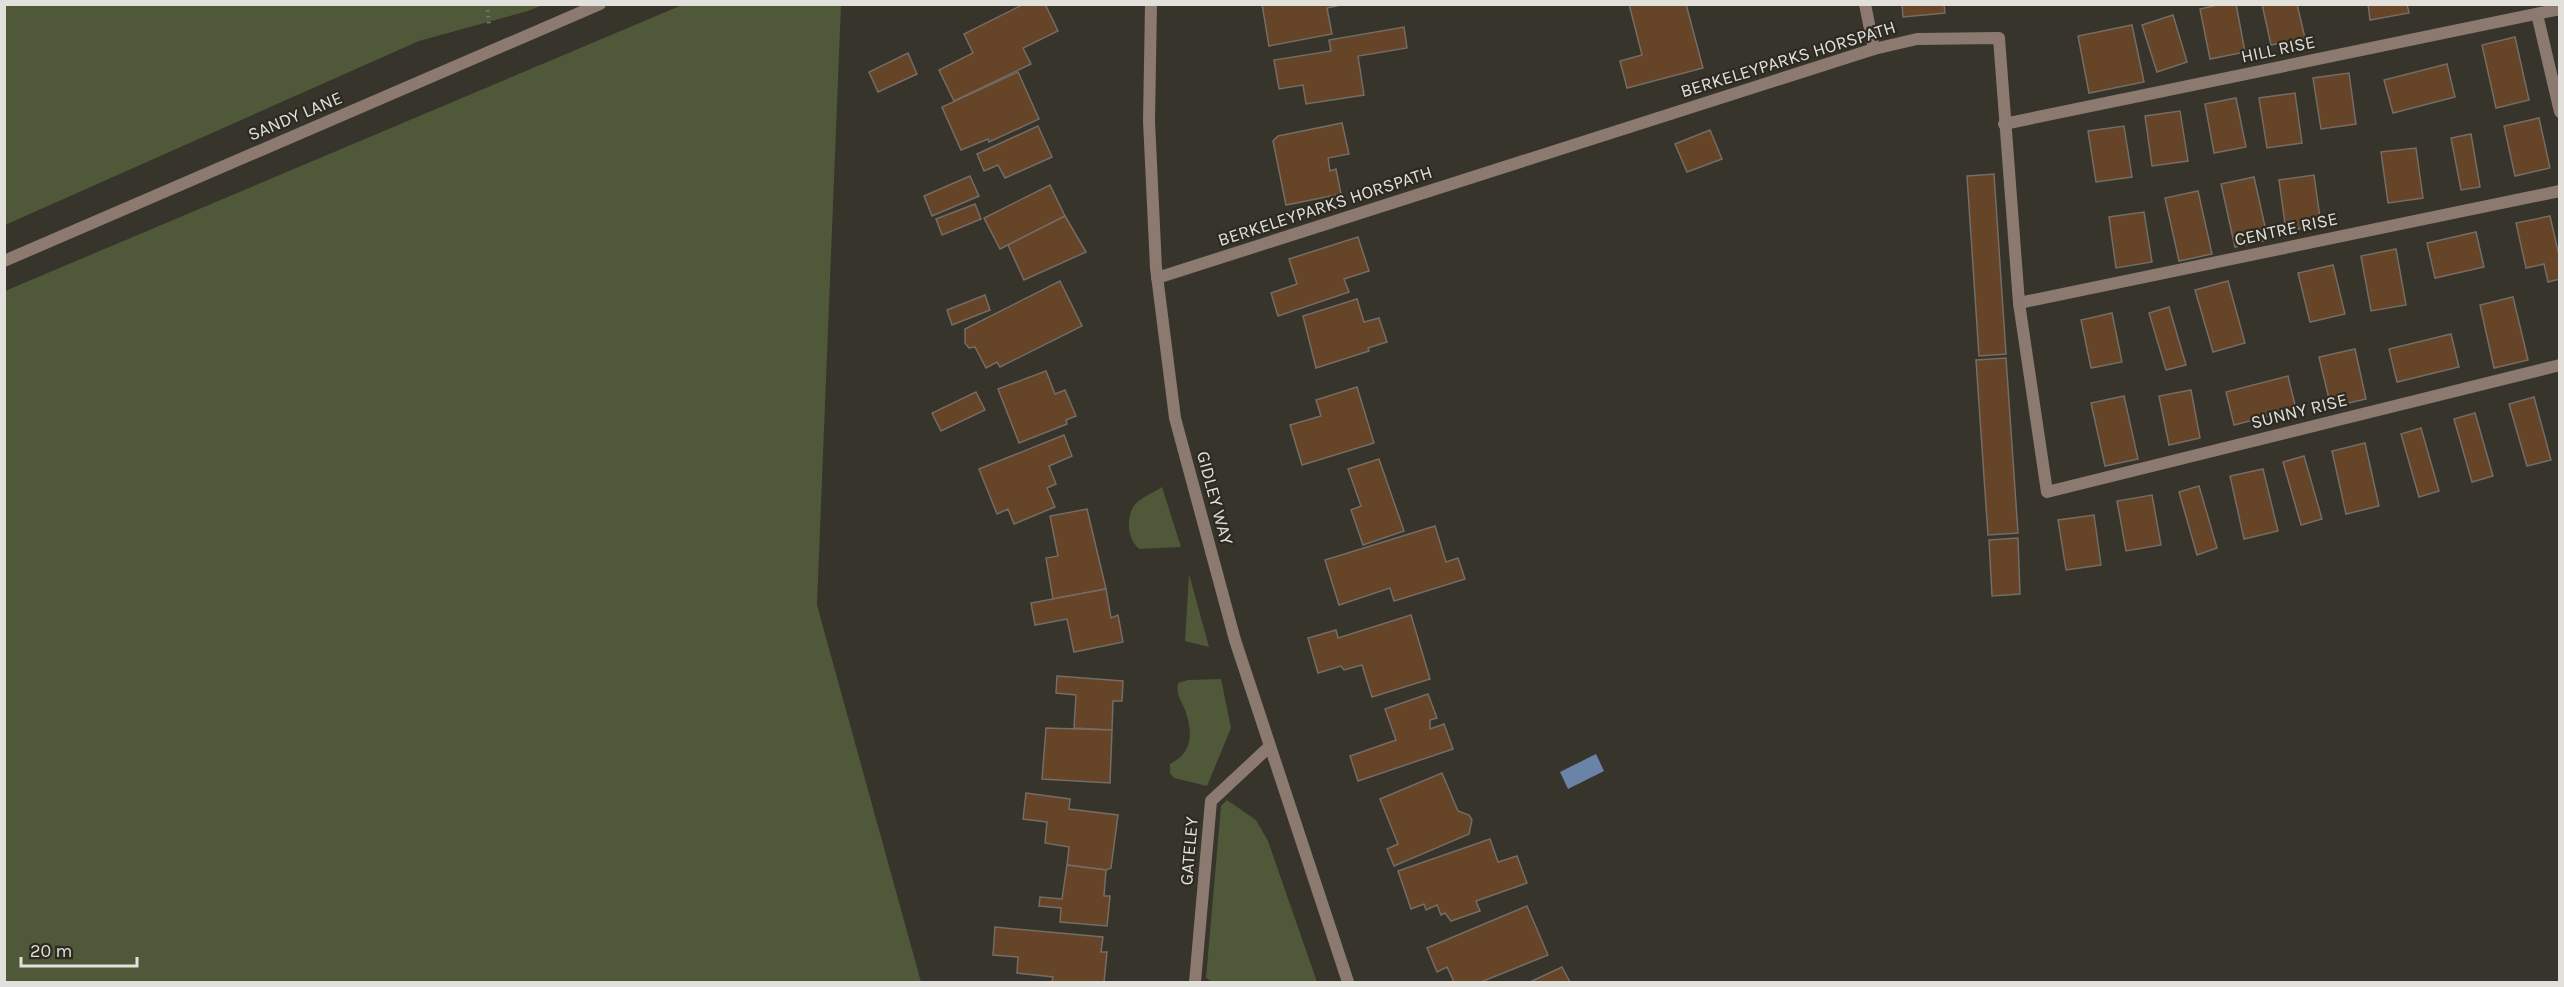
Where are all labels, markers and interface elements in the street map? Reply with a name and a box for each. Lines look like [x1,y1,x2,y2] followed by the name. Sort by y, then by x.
[1678,16,1898,102] street label: BERKELEYPARKS HORSPATH
[2239,30,2317,68] street label: HILL RISE
[245,86,345,146] street label: SANDY LANE
[1215,161,1435,251] street label: BERKELEYPARKS HORSPATH
[2232,207,2340,251] street label: CENTRE RISE
[2249,388,2349,434] street label: SUNNY RISE
[1192,449,1238,548] street label: GIDLEY WAY
[1175,816,1203,886] street label: GATELEY
[21,930,136,968] scale bar
[30,940,72,962] text: 20 m

